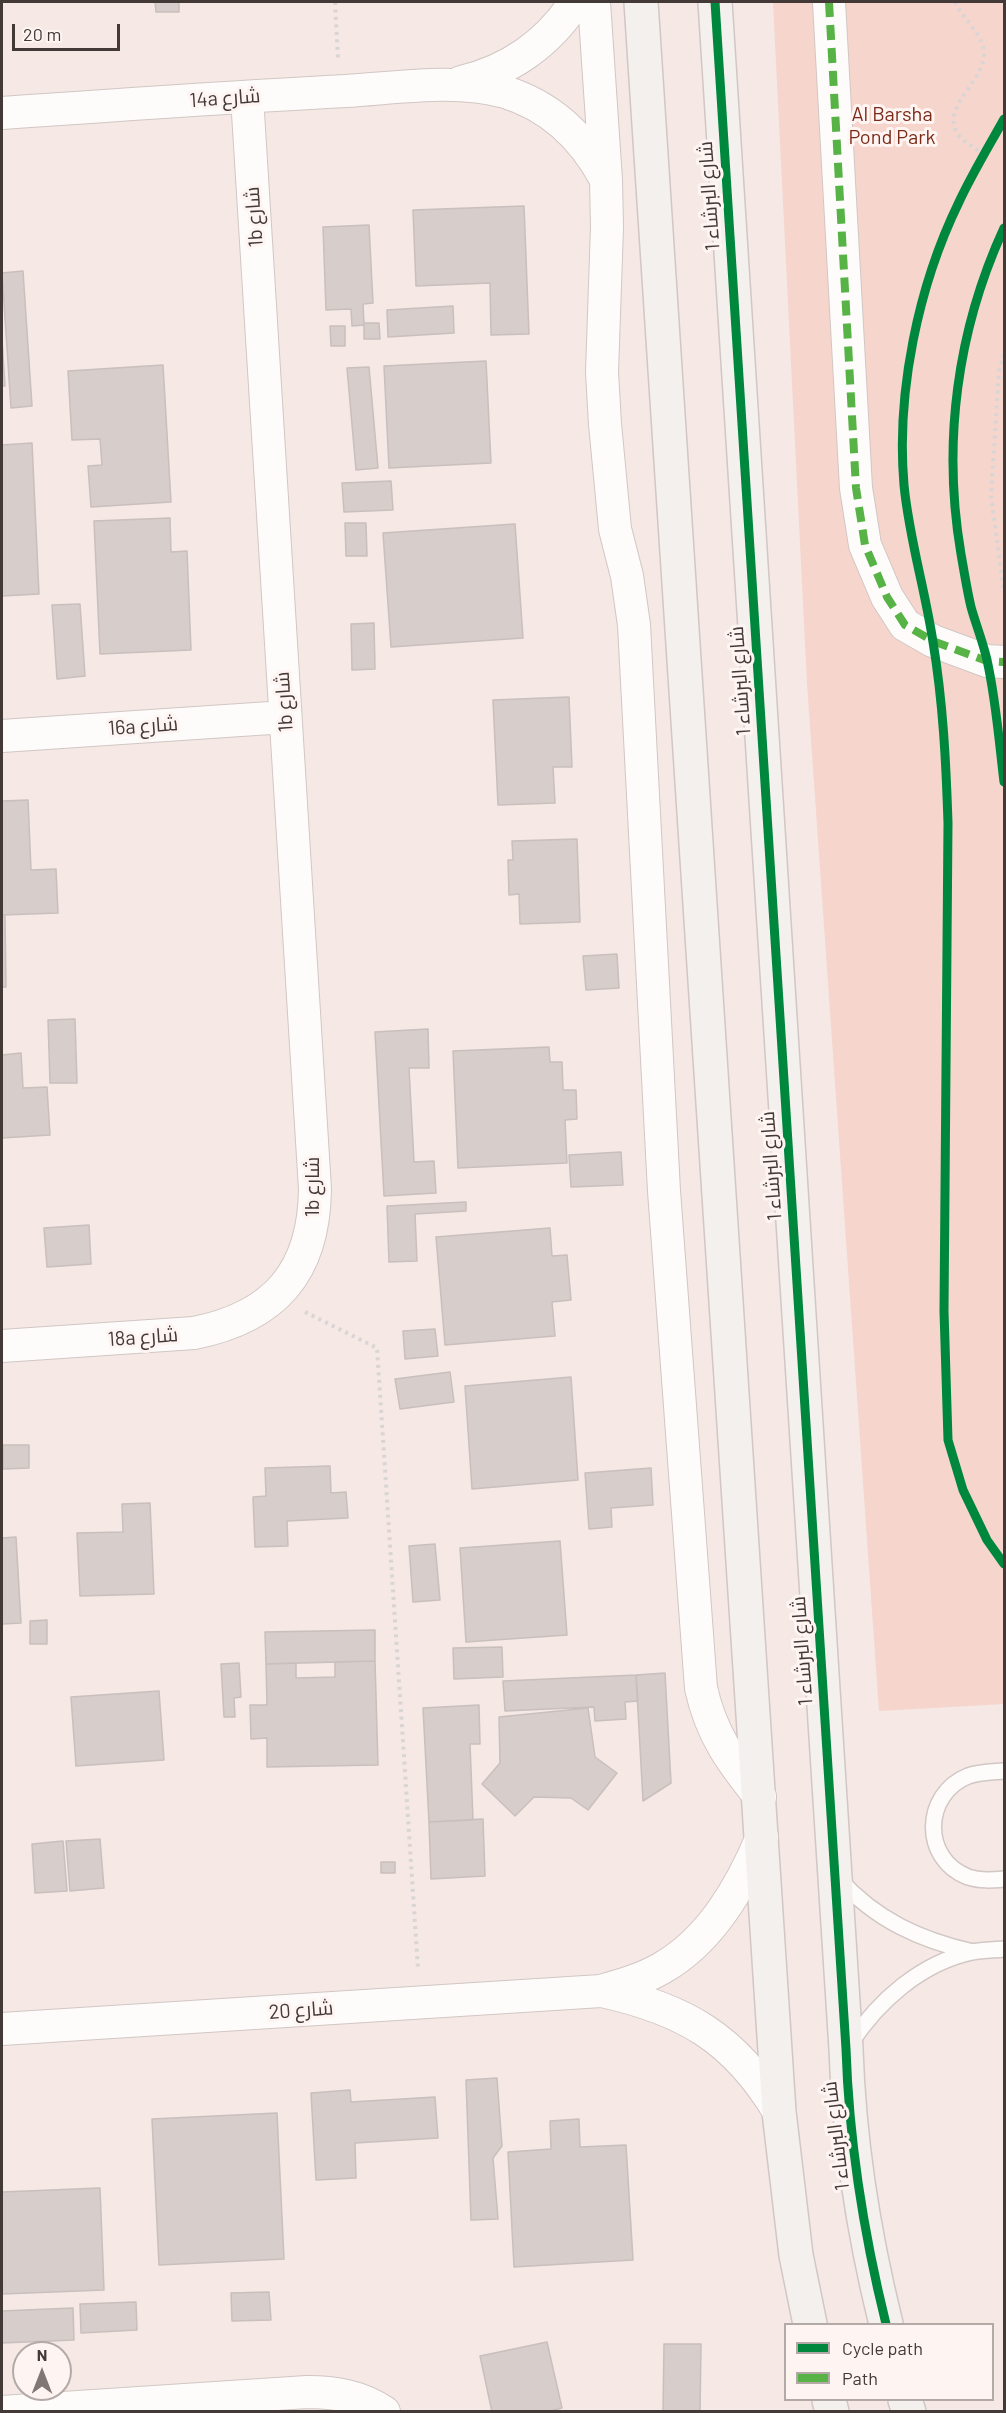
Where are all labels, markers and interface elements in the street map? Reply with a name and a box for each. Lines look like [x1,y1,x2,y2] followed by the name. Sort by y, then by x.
[15,12,123,50] scale bar
[23,23,61,45] text: 20 m
[189,84,261,112] street label: 14a شارع
[848,102,936,149] park label: Al Barsha Pond Park
[693,140,725,252] street label: شارع البرشاء 1
[240,186,268,248] street label: 1b شارع
[724,625,756,737] street label: شارع البرشاء 1
[270,671,298,733] street label: 1b شارع
[107,712,179,740] street label: 16a شارع
[755,1110,787,1222] street label: شارع البرشاء 1
[300,1157,324,1217] street label: 1b شارع
[107,1323,179,1351] street label: 18a شارع
[786,1595,818,1707] street label: شارع البرشاء 1
[268,1996,334,2024] street label: شارع 20
[817,2080,855,2192] street label: شارع البرشاء 1
[784,2323,994,2401] legend
[842,2337,923,2359] text: Cycle path
[12,2341,72,2401] north arrow
[37,2345,47,2364] text: N
[842,2367,878,2389] text: Path

